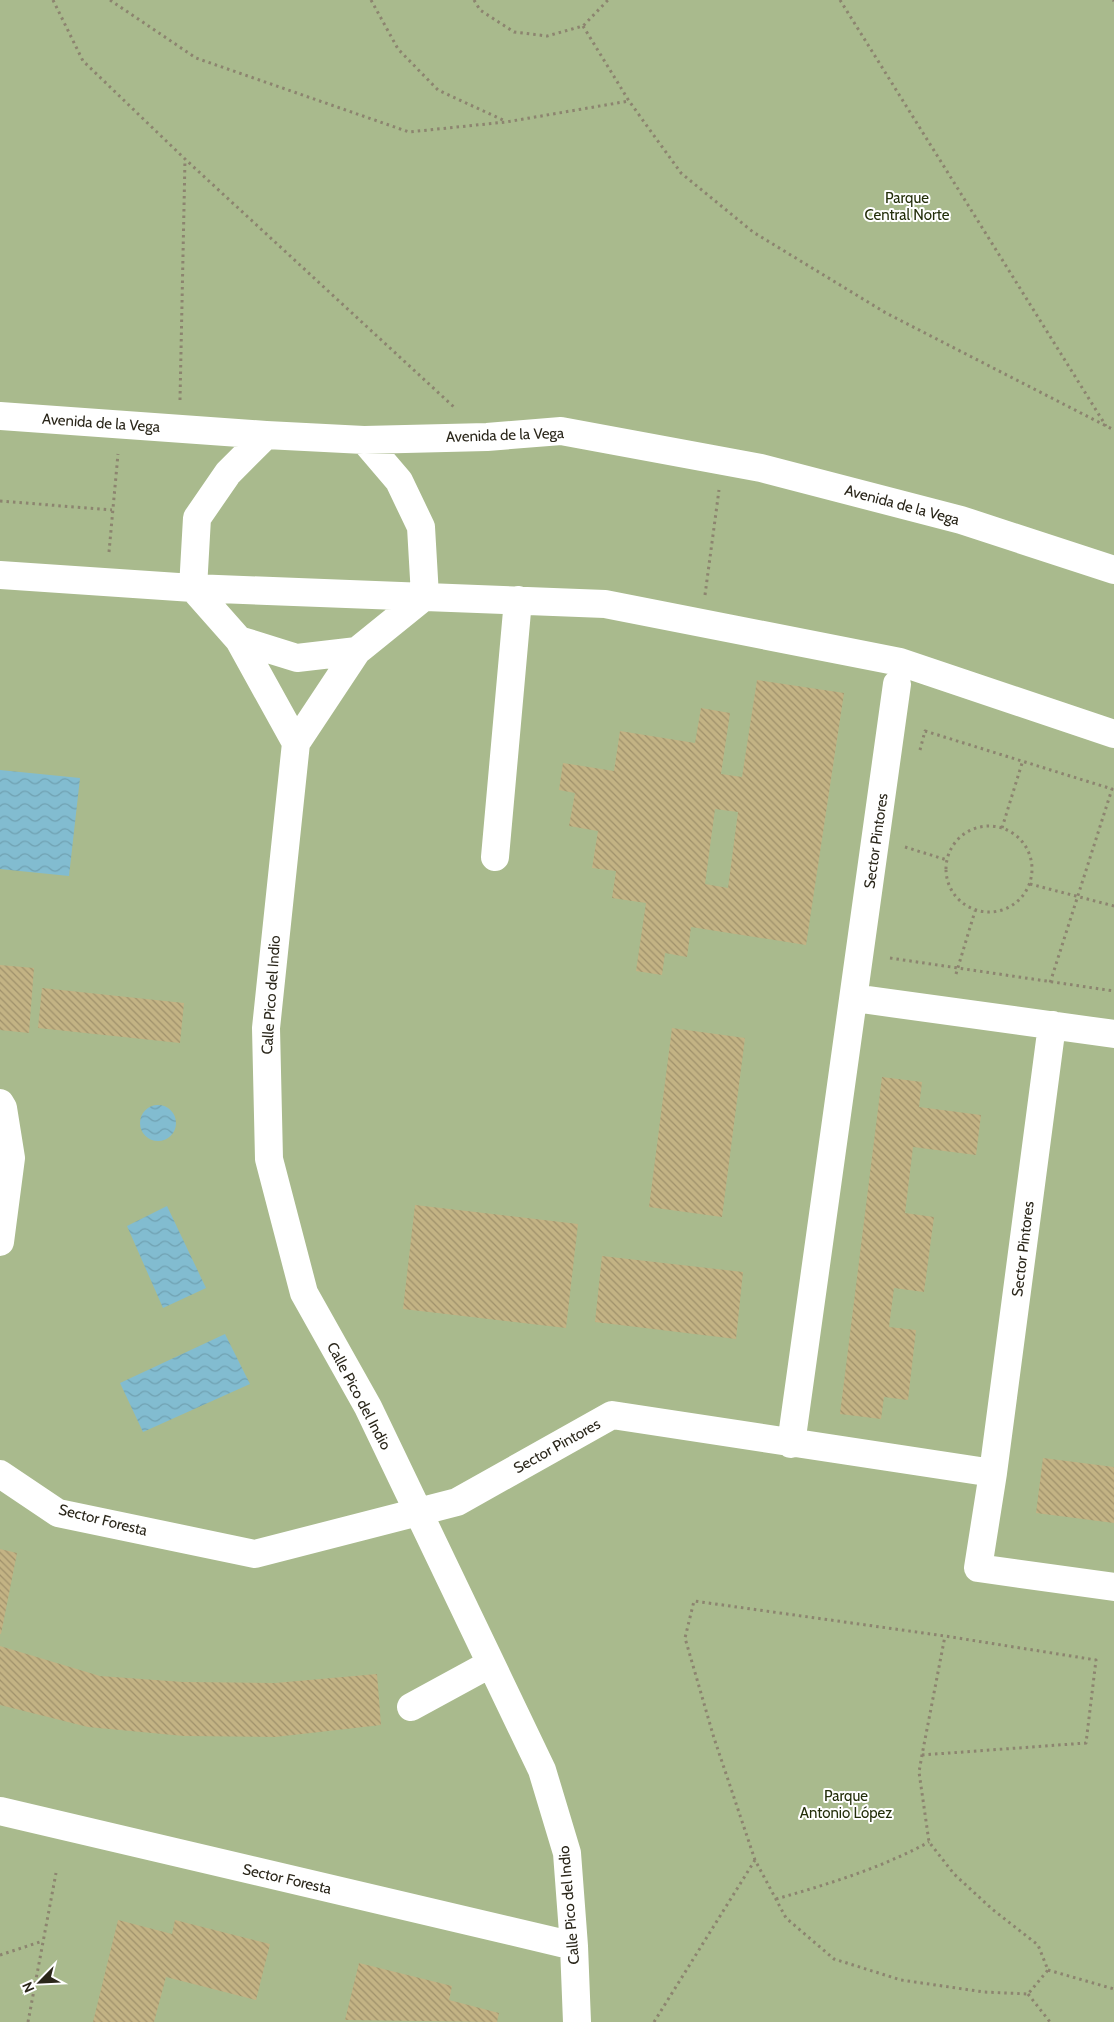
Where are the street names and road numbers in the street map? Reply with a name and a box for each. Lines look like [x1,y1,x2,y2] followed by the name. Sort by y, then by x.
[41,410,161,436] street label: Avenida de la Vega
[446,424,565,446] street label: Avenida de la Vega
[843,481,962,529] street label: Avenida de la Vega
[860,792,892,890] street label: Sector Pintores
[258,935,284,1055] street label: Calle Pico del Indio
[1008,1200,1038,1298] street label: Sector Pintores
[323,1339,395,1453] street label: Calle Pico del Indio
[511,1415,603,1477] street label: Sector Pintores
[57,1500,150,1540] street label: Sector Foresta
[555,1845,583,1965] street label: Calle Pico del Indio
[241,1860,334,1898] street label: Sector Foresta

